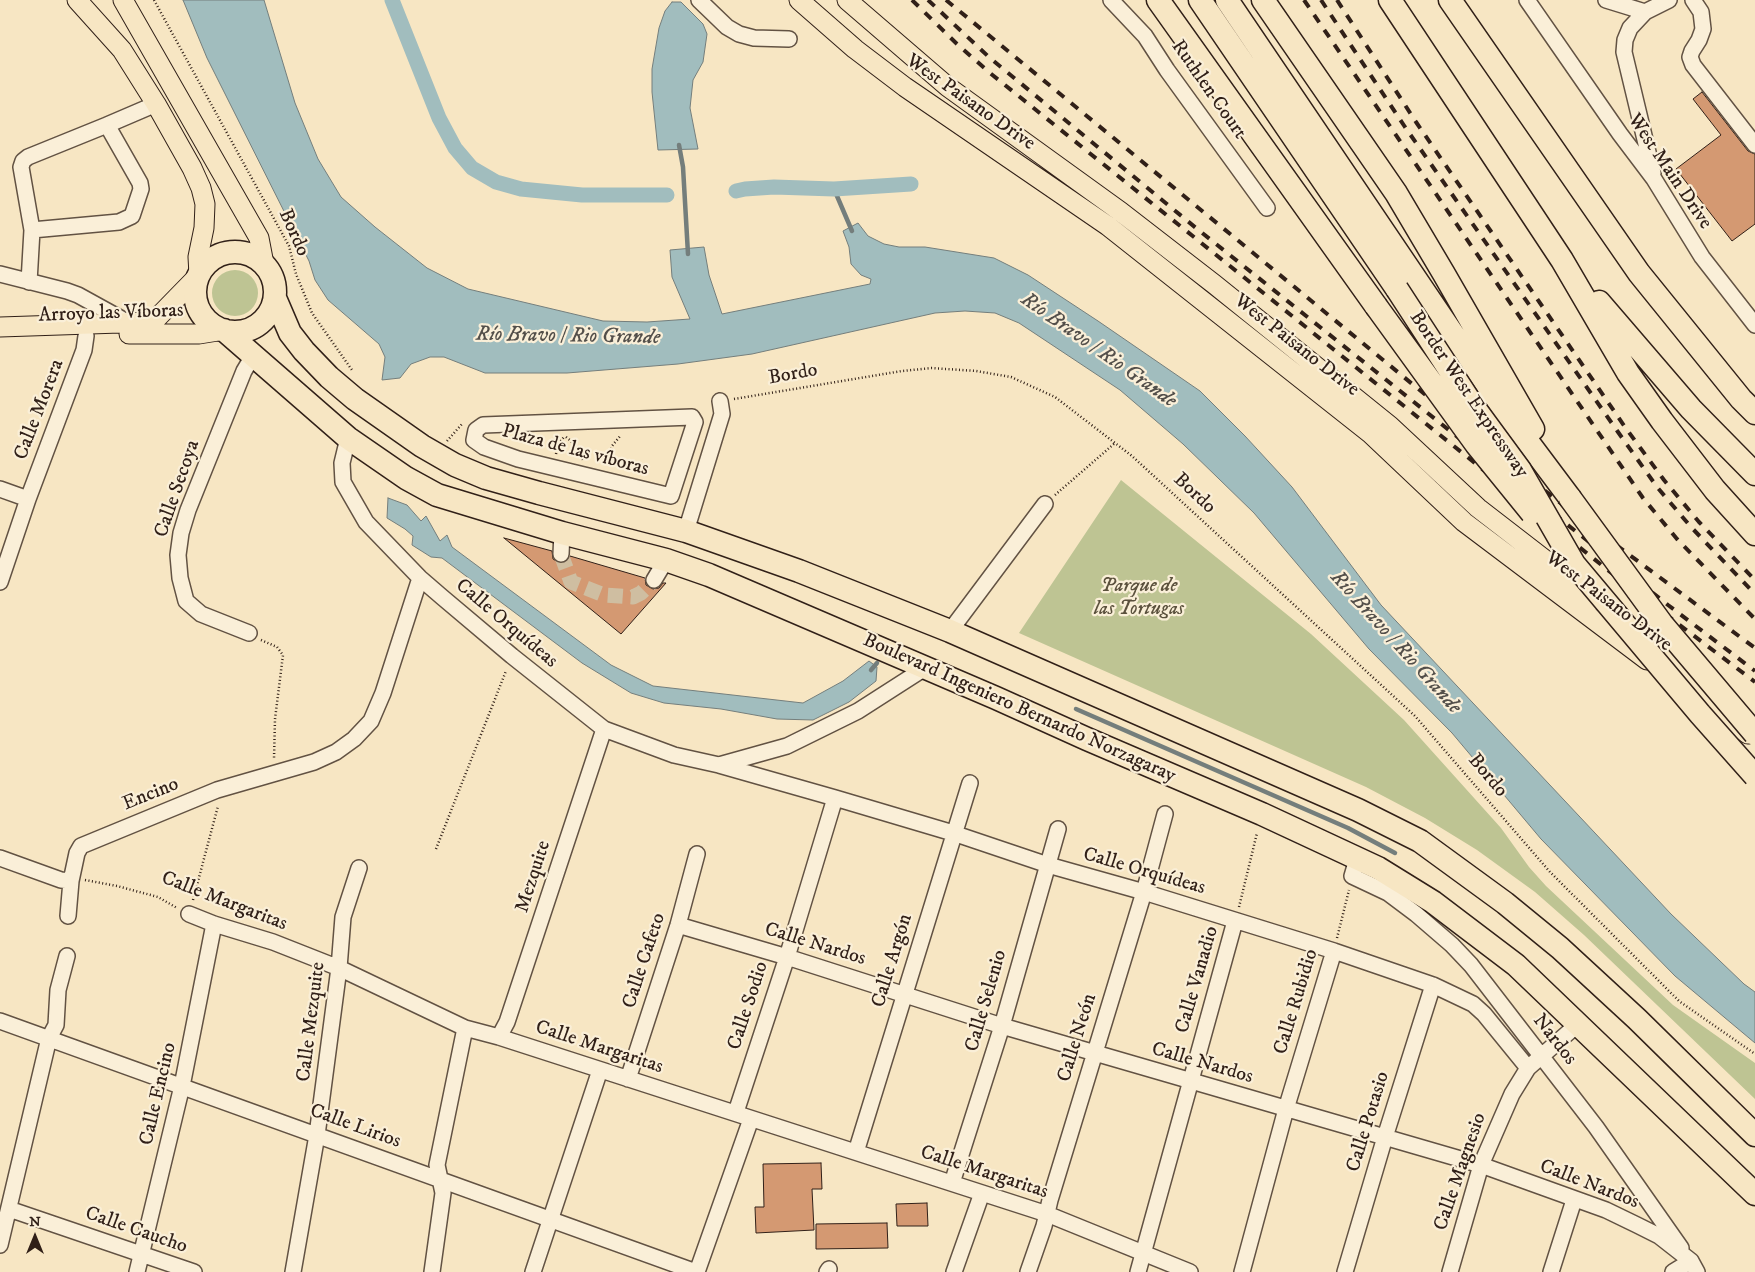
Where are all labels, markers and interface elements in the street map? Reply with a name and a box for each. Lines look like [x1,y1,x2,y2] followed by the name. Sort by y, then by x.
[1165,36,1251,144] street label: Ruthlen Court
[901,49,1039,157] street label: West Paisano Drive
[1622,110,1716,234] street label: West Main Drive
[272,206,314,260] street label: Bordo
[1015,288,1181,414] water label: Río Bravo / Rio Grande
[1229,290,1363,402] street label: West Paisano Drive
[38,299,184,329] street label: Arroyo las Víboras
[1403,307,1533,483] street label: Border West Expressway
[476,323,660,351] water label: Río Bravo / Rio Grande
[10,356,70,464] street label: Calle Morera
[767,359,819,391] street label: Bordo
[499,420,651,482] street label: Plaza de las víboras
[150,437,206,541] street label: Calle Secoya
[1168,468,1220,520] street label: Bordo
[1540,547,1676,657] street label: West Paisano Drive
[1324,566,1466,720] water label: Río Bravo / Rio Grande
[450,574,562,674] street label: Calle Orquídeas
[1094,575,1184,622] park label: Parque de las Tortugas
[859,629,1179,789] street label: Boulevard Ingeniero Bernardo Norzagaray
[1462,749,1512,803] street label: Bordo
[119,773,183,817] street label: Encino
[511,838,557,916] street label: Mezquite
[1080,843,1208,901] street label: Calle Orquídeas
[158,867,290,937] street label: Calle Margaritas
[618,910,672,1012] street label: Calle Cafeto
[867,911,919,1011] street label: Calle Argón
[762,918,868,972] street label: Calle Nardos
[1171,924,1225,1036] street label: Calle Vanadio
[961,947,1013,1055] street label: Calle Selenio
[1270,947,1324,1057] street label: Calle Rubidio
[723,959,775,1053] street label: Calle Sodio
[293,961,331,1083] street label: Calle Mezquite
[1053,991,1103,1085] street label: Calle Neón
[1527,1010,1581,1070] street label: Nardos
[532,1016,666,1080] street label: Calle Margaritas
[1148,1038,1256,1090] street label: Calle Nardos
[136,1040,182,1148] street label: Calle Encino
[1342,1069,1396,1175] street label: Calle Potasio
[306,1099,404,1155] street label: Calle Lirios
[1430,1110,1492,1234] street label: Calle Magnesio
[917,1141,1051,1205] street label: Calle Margaritas
[1536,1155,1642,1215] street label: Calle Nardos
[82,1202,190,1260] street label: Calle Caucho
[10,1212,60,1262] north arrow
[29,1213,41,1231] text: N

